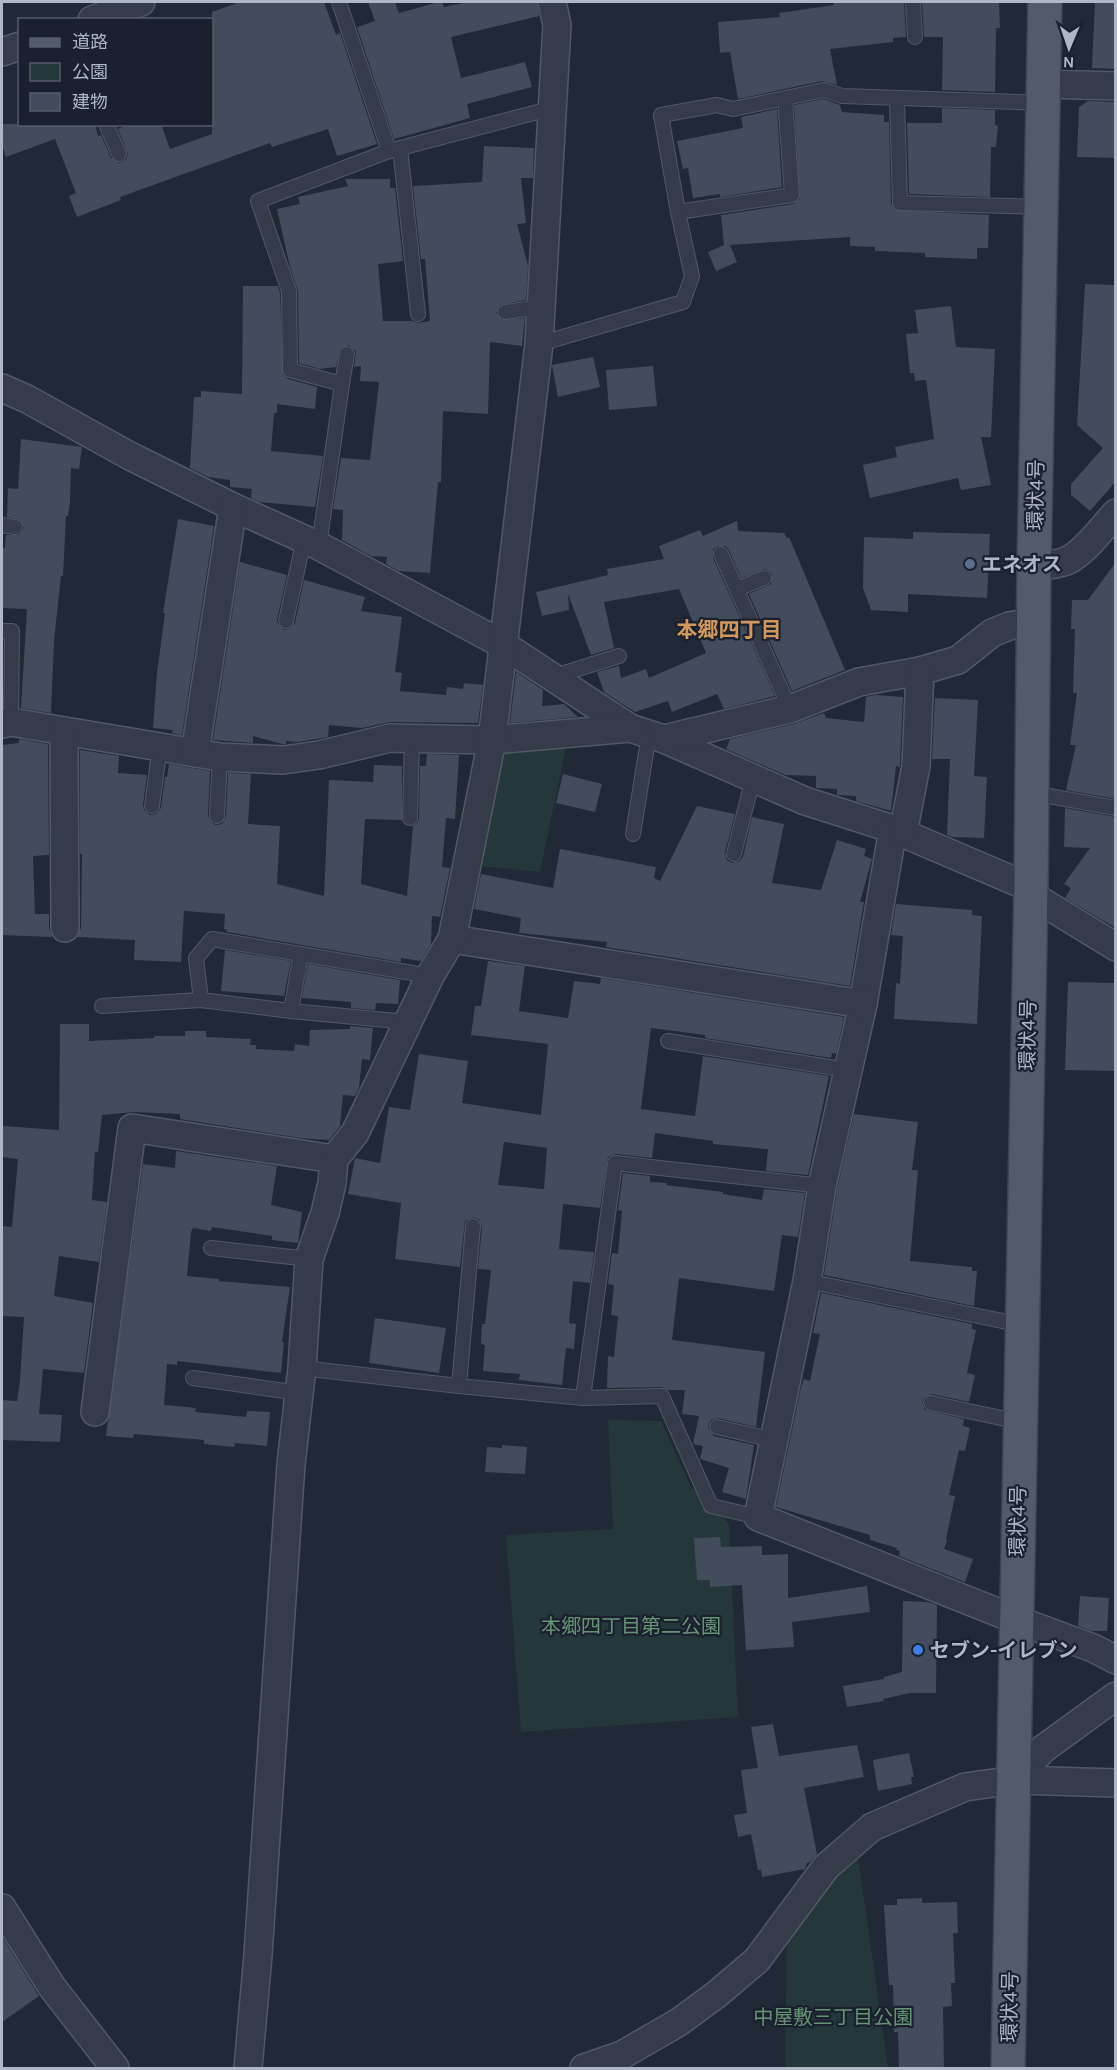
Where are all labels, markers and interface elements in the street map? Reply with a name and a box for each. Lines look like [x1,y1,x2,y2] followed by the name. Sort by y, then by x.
[18,18,213,126] legend
[1039,18,1099,78] north arrow
[72,31,108,53] text: 道路
[1062,53,1075,72] text: N
[72,61,108,83] text: 公園
[72,91,108,113] text: 建物
[1024,459,1048,531] street label: 環状4号
[982,553,1062,576] place label: エネオス
[963,557,977,571] marker: エネオス
[677,618,782,642] district label: 本郷四丁目
[1016,999,1040,1071] street label: 環状4号
[1006,1485,1030,1557] street label: 環状4号
[541,1615,721,1638] park label: 本郷四丁目第二公園
[930,1639,1077,1662] place label: セブン-イレブン
[911,1643,925,1657] marker: セブン-イレブン
[998,1971,1022,2043] street label: 環状4号
[753,2006,913,2029] park label: 中屋敷三丁目公園

